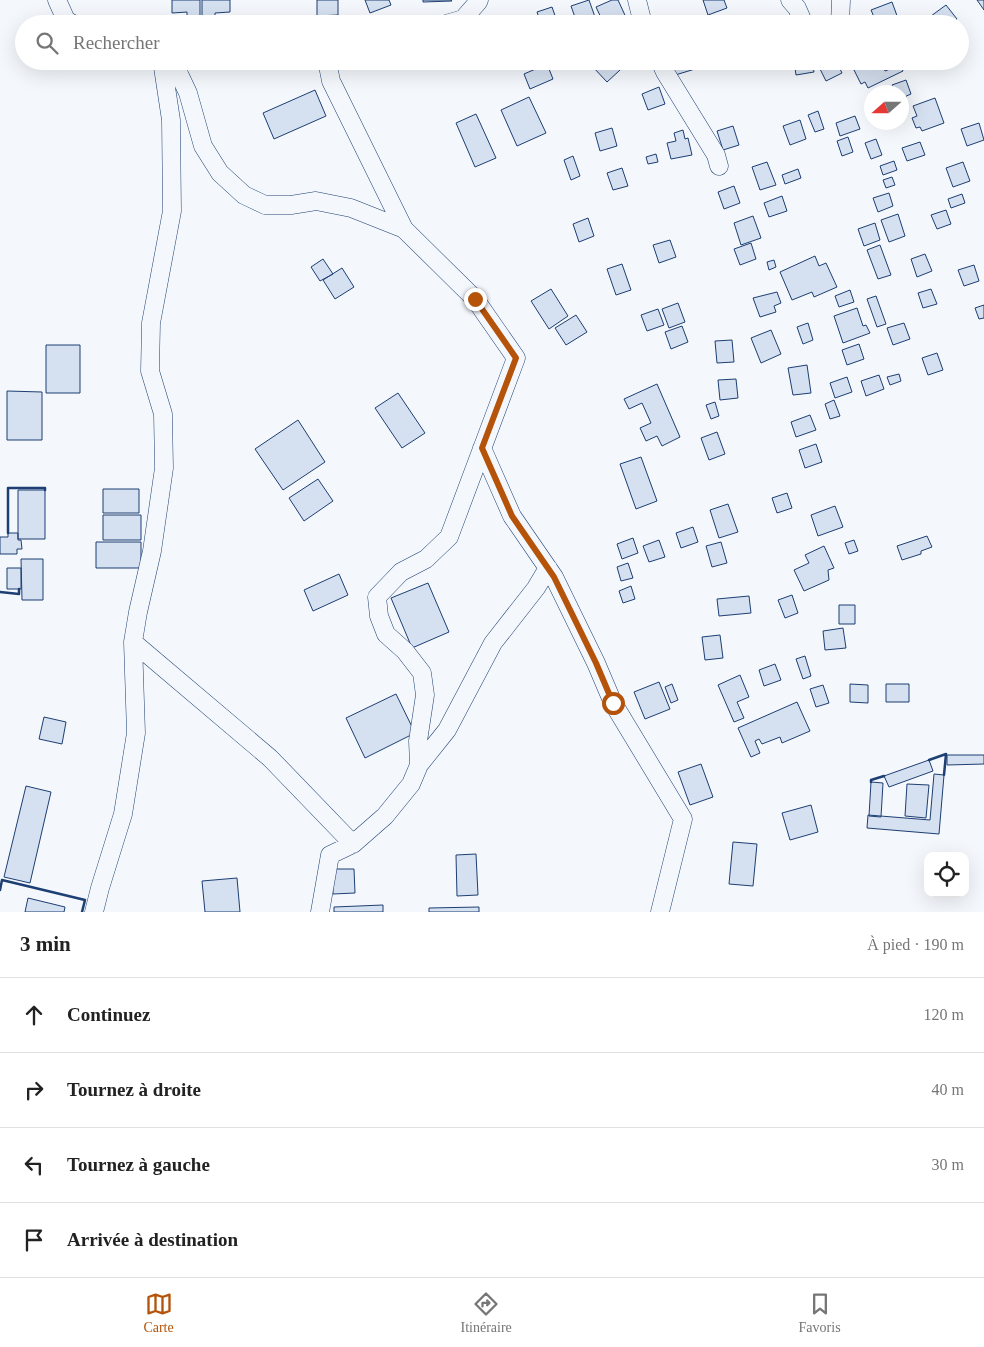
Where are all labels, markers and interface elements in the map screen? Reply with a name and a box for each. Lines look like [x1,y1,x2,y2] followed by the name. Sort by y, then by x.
[15,15,969,70] search box
[33,29,61,57] icon: search
[73,32,160,53] text: Rechercher
[864,85,909,130] north arrow
[464,288,487,311] route end
[602,692,625,715] route start
[924,852,969,897] map controls
[924,852,969,897] button: locate
[20,932,71,956] text: 3 min
[867,936,964,953] text: À pied · 190 m
[20,1001,48,1029] icon: ahead
[67,1004,150,1025] text: Continuez
[924,1006,964,1023] text: 120 m
[20,1076,48,1104] icon: right
[67,1079,201,1100] text: Tournez à droite
[932,1081,964,1098] text: 40 m
[20,1151,48,1179] icon: left
[67,1154,210,1175] text: Tournez à gauche
[932,1156,964,1173] text: 30 m
[20,1226,48,1254] icon: arrive
[67,1229,238,1250] text: Arrivée à destination
[143,1290,174,1336] tab: Carte
[461,1290,512,1336] tab: Itinéraire
[799,1290,841,1336] tab: Favoris

